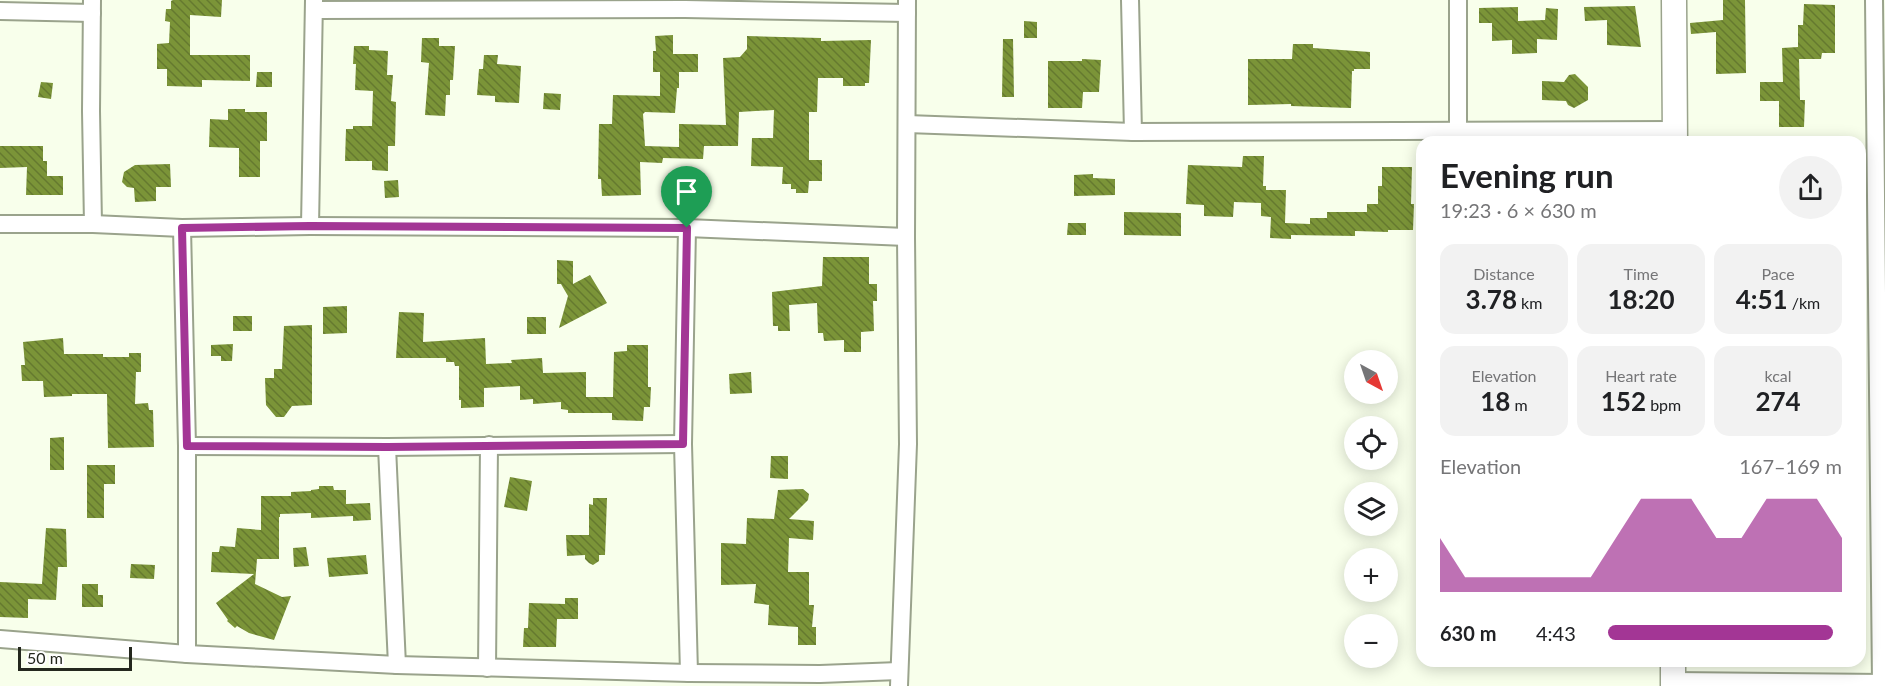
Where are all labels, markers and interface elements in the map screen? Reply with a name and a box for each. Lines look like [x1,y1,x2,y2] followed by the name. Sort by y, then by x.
[1440,155,1614,195] text: Evening run
[1779,156,1842,219] button: share
[661,166,712,228] pin
[670,175,703,208] icon: arrive
[1440,198,1597,222] text: 19:23 · 6 × 630 m
[1473,264,1535,283] text: Distance
[1624,264,1658,283] text: Time
[1761,264,1795,283] text: Pace
[1466,283,1517,315] text: 3.78
[1607,283,1675,315] text: 18:20
[1736,283,1788,315] text: 4:51
[1517,293,1542,312] text: km
[1788,293,1820,312] text: /km
[1344,350,1398,404] north arrow
[1344,350,1398,668] map controls
[1472,366,1537,385] text: Elevation
[1605,366,1677,385] text: Heart rate
[1764,366,1792,385] text: kcal
[1480,385,1510,417] text: 18
[1601,385,1646,417] text: 152
[1755,385,1801,417] text: 274
[1510,395,1528,414] text: m
[1646,395,1681,414] text: bpm
[1344,416,1398,470] button: locate
[1440,454,1521,478] text: Elevation
[1739,454,1842,478] text: 167–169 m
[1344,482,1398,536] button: layers
[1344,548,1398,602] button: +
[1344,614,1398,668] button: −
[1440,621,1496,645] text: 630 m
[1536,621,1576,645] text: 4:43
[18,644,132,672] scale bar
[27,648,63,667] text: 50 m

